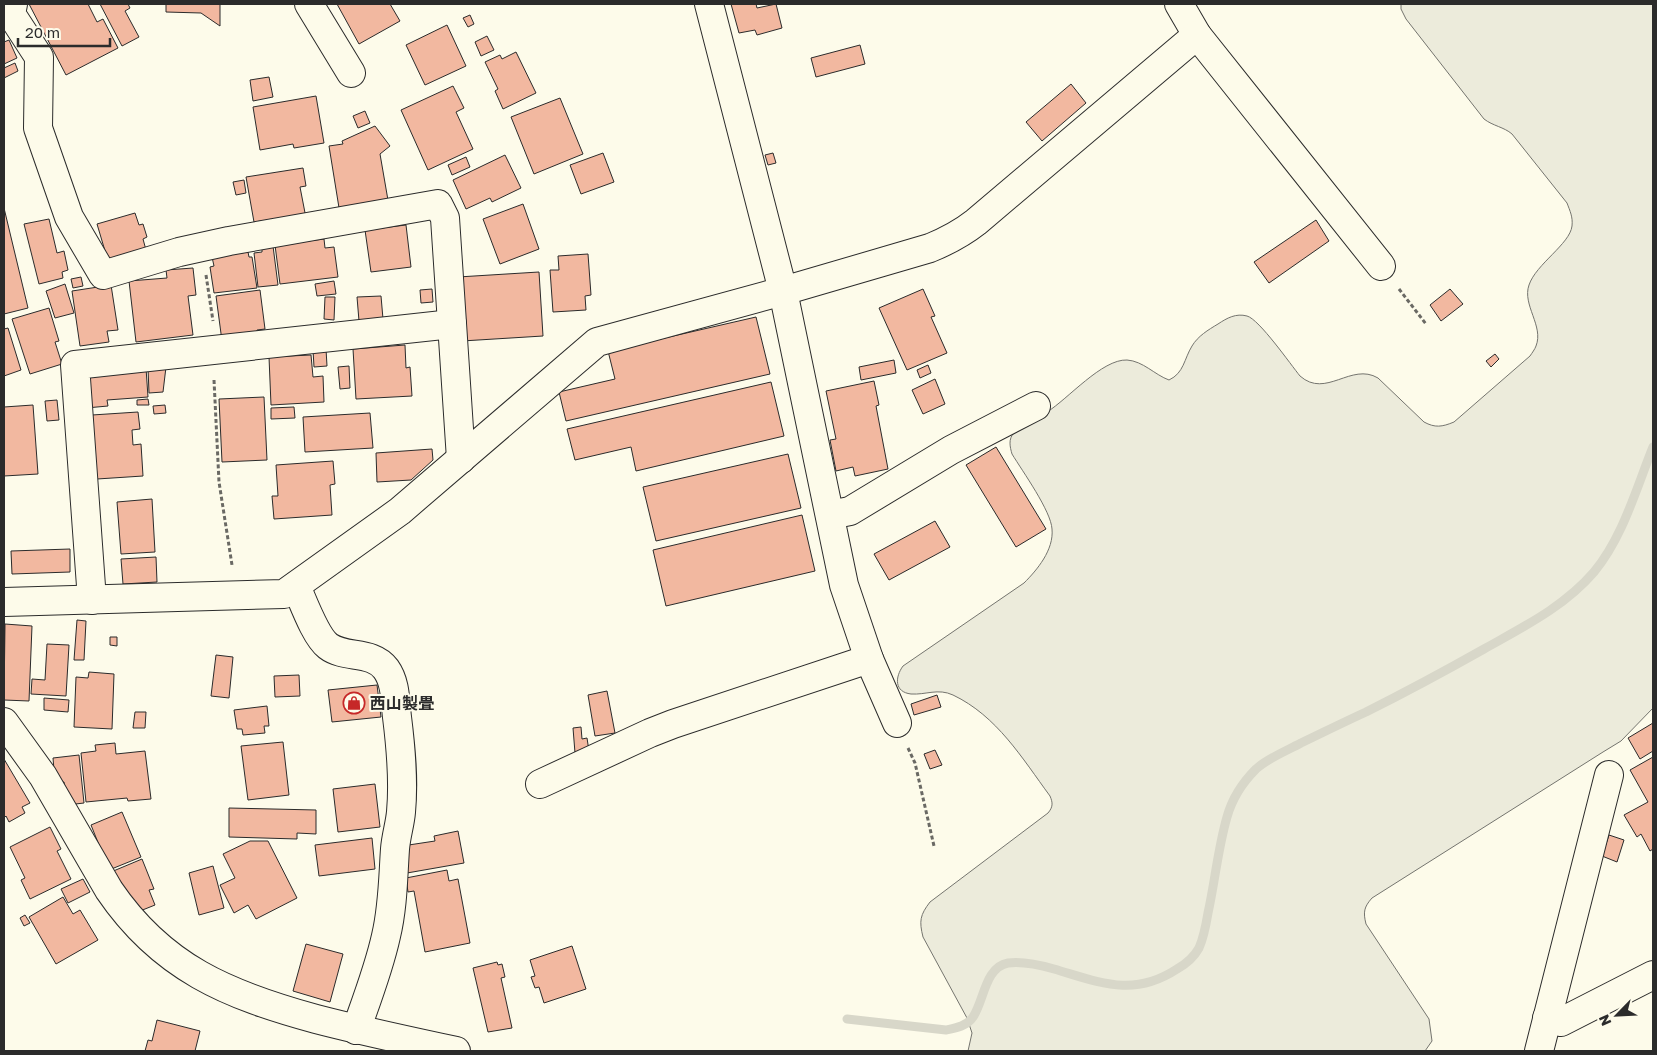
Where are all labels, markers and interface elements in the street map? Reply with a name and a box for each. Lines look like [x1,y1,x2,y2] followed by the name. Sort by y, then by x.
[18,15,110,47] scale bar
[25,23,60,41] text: 20 m
[342,691,366,715] shop icon: 西山製畳
[370,693,434,713] place label: 西山製畳
[1592,990,1642,1040] north arrow
[1595,1012,1615,1029] text: N

